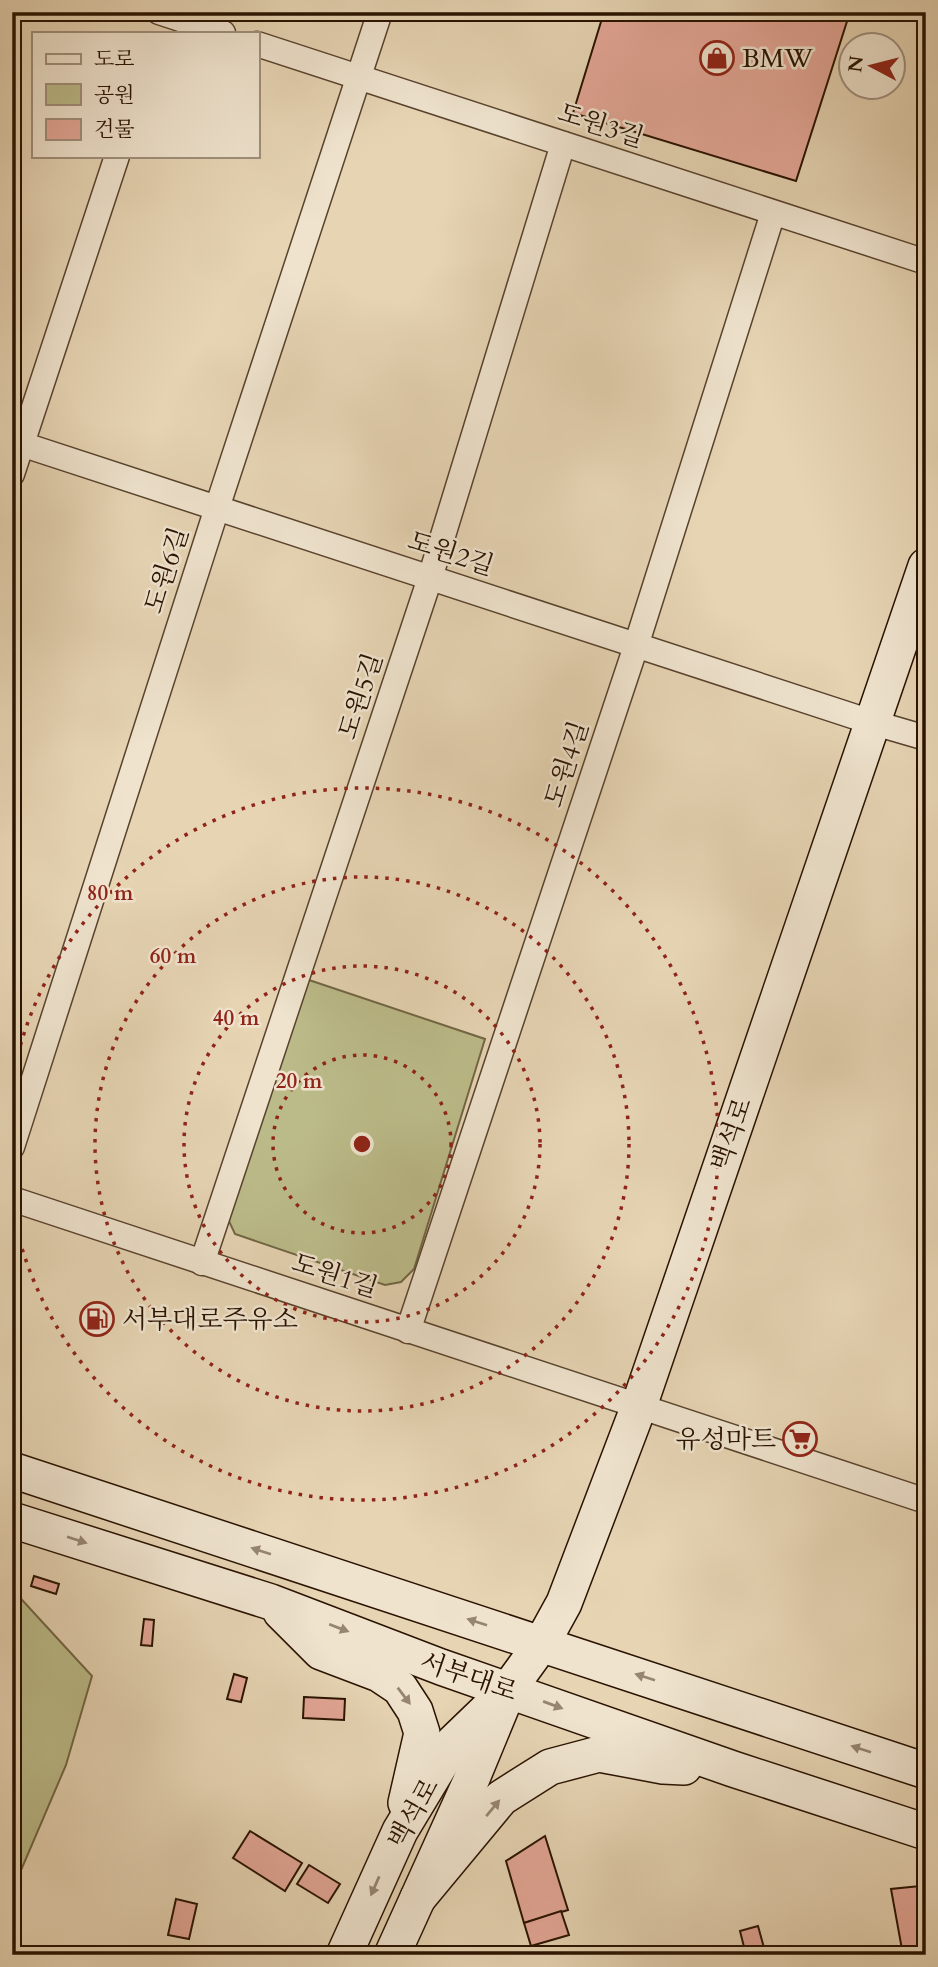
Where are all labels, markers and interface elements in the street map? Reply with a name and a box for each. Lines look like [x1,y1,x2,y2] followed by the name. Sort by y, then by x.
[32,32,259,158] legend
[836,32,906,102] north arrow
[698,39,736,77] shop icon: BMW
[742,41,813,76] place label: BMW
[94,45,135,74] text: 도로
[842,54,870,74] text: N
[94,81,135,110] text: 공원
[553,95,648,156] street label: 도원3길
[94,115,135,144] text: 건물
[136,523,197,618] street label: 도원6길
[403,523,498,584] street label: 도원2길
[330,649,391,744] street label: 도원5길
[536,717,597,812] street label: 도원4길
[87,879,134,908] text: 80 m
[150,942,197,971] text: 60 m
[213,1004,260,1033] text: 40 m
[276,1067,323,1096] text: 20 m
[703,1093,760,1175] street label: 백석로
[350,1132,374,1156] centre of rings
[287,1245,382,1306] street label: 도원1길
[78,1300,116,1338] fuel station icon: 서부대로주유소
[122,1302,298,1337] place label: 서부대로주유소
[781,1420,819,1458] supermarket icon: 유성마트
[676,1422,776,1457] place label: 유성마트
[67,1536,88,1546] one-way arrow
[250,1545,271,1556] one-way arrow
[466,1616,487,1627] one-way arrow
[329,1623,350,1634] one-way arrow
[416,1644,522,1709] street label: 서부대로
[635,1671,656,1682] one-way arrow
[397,1686,411,1705] one-way arrow
[543,1700,564,1711] one-way arrow
[850,1743,871,1754] one-way arrow
[380,1772,447,1855] street label: 백석로
[486,1799,501,1817] one-way arrow
[369,1876,381,1896] one-way arrow

